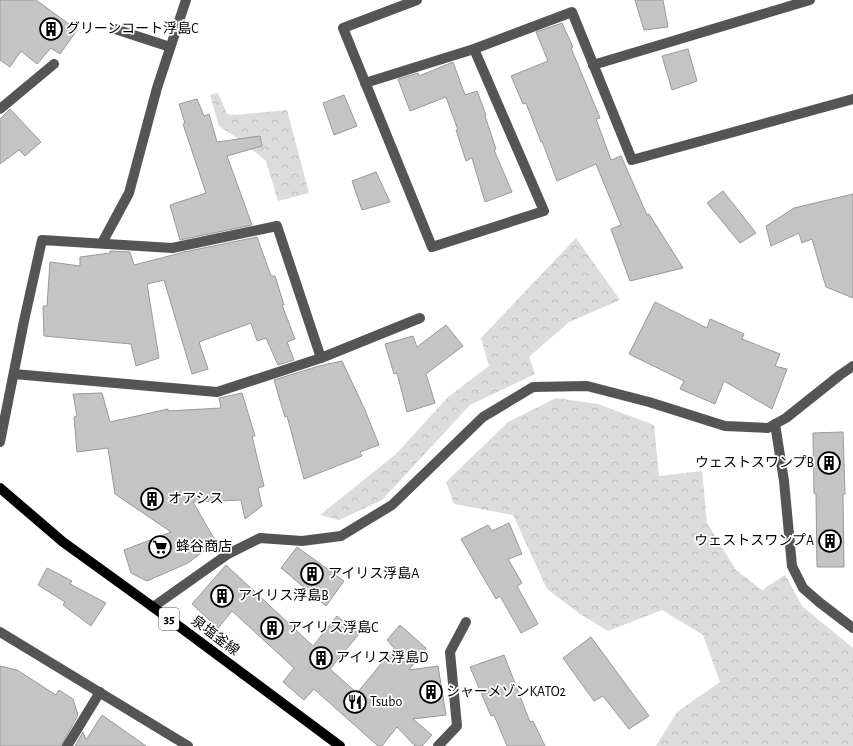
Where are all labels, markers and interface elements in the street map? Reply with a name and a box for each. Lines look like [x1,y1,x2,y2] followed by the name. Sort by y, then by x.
[38,16,64,42] building icon: グリーンコート浮島C
[66,21,199,36] place label: グリーンコート浮島C
[816,450,842,476] building icon: ウェストスワンプB
[695,455,814,470] place label: ウェストスワンプB
[139,486,165,512] building icon: オアシス
[168,492,223,506] place label: オアシス
[817,528,843,554] building icon: ウェストスワンプA
[694,533,814,548] place label: ウェストスワンプA
[147,534,173,560] supermarket icon: 蜂谷商店
[176,538,232,554] place label: 蜂谷商店
[299,561,325,587] building icon: アイリス浮島A
[328,566,419,581] place label: アイリス浮島A
[209,583,235,609] building icon: アイリス浮島B
[238,588,329,603] place label: アイリス浮島B
[159,608,179,630] road number: 35
[188,612,243,658] street label: 泉塩釜線
[259,615,285,641] building icon: アイリス浮島C
[288,620,379,635] place label: アイリス浮島C
[308,645,334,671] building icon: アイリス浮島D
[336,650,428,665] place label: アイリス浮島D
[418,679,444,705] building icon: シャーメゾンKATO2
[446,684,566,699] place label: シャーメゾンKATO2
[342,689,368,715] restaurant icon: Tsubo
[370,695,402,709] place label: Tsubo

